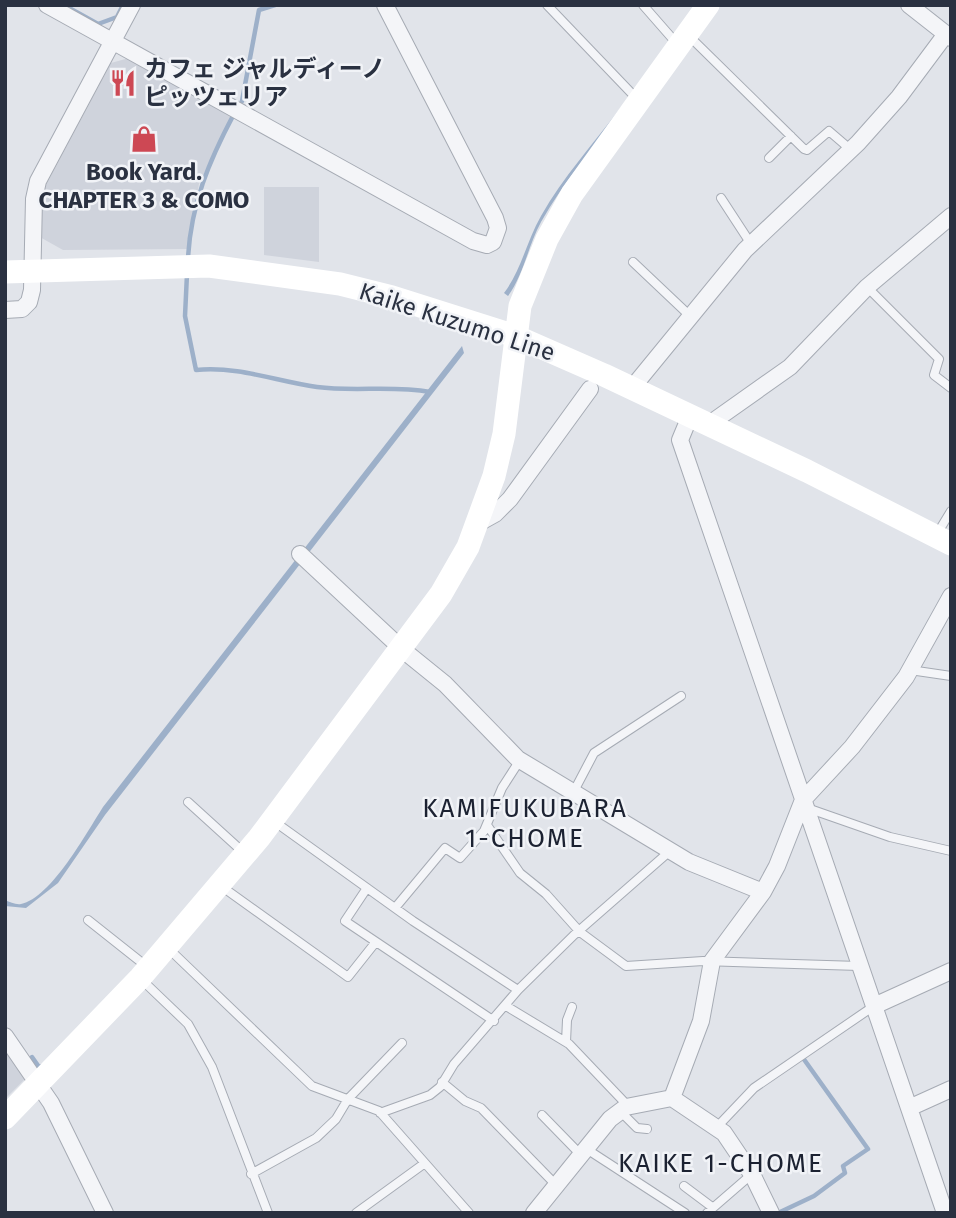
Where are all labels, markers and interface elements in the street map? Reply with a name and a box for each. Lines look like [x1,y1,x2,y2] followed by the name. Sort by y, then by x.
[144,55,385,111] place label: カフェ ジャルディーノ ピッツェリア
[108,68,138,98] restaurant icon: カフェ ジャルディーノ ピッツェリア
[129,124,159,154] shop icon: Book Yard. CHAPTER 3 & COMO
[39,158,249,214] place label: Book Yard. CHAPTER 3 & COMO
[356,277,558,367] street label: Kaike Kuzumo Line
[422,793,628,854] district label: KAMIFUKUBARA 1-CHOME
[618,1148,824,1179] district label: KAIKE 1-CHOME

